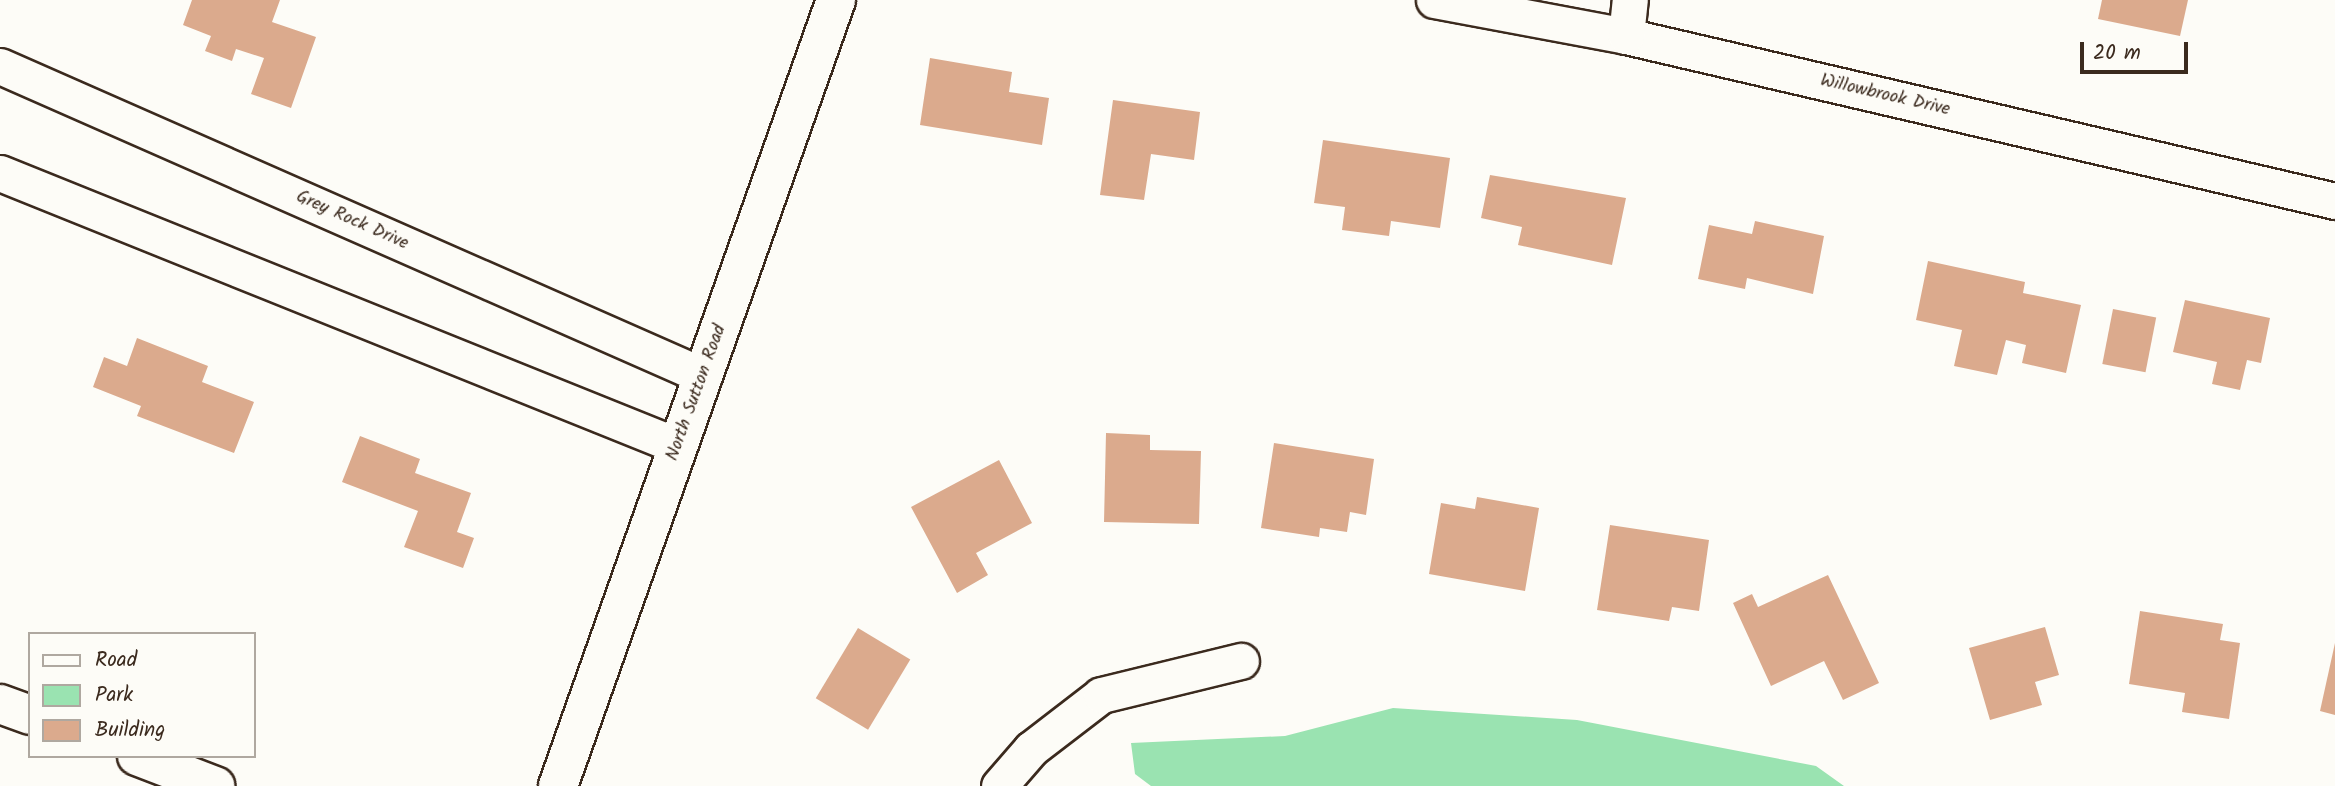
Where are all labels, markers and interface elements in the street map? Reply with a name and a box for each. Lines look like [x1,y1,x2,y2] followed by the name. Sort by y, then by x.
[2083,28,2192,72] scale bar
[2093,37,2141,70] text: 20 m
[1818,71,1952,121] street label: Willowbrook Drive
[293,187,411,255] street label: Grey Rock Drive
[662,322,732,464] street label: North Sutton Road
[28,632,256,758] legend
[95,644,137,677] text: Road
[95,679,133,712] text: Park
[95,714,165,747] text: Building

